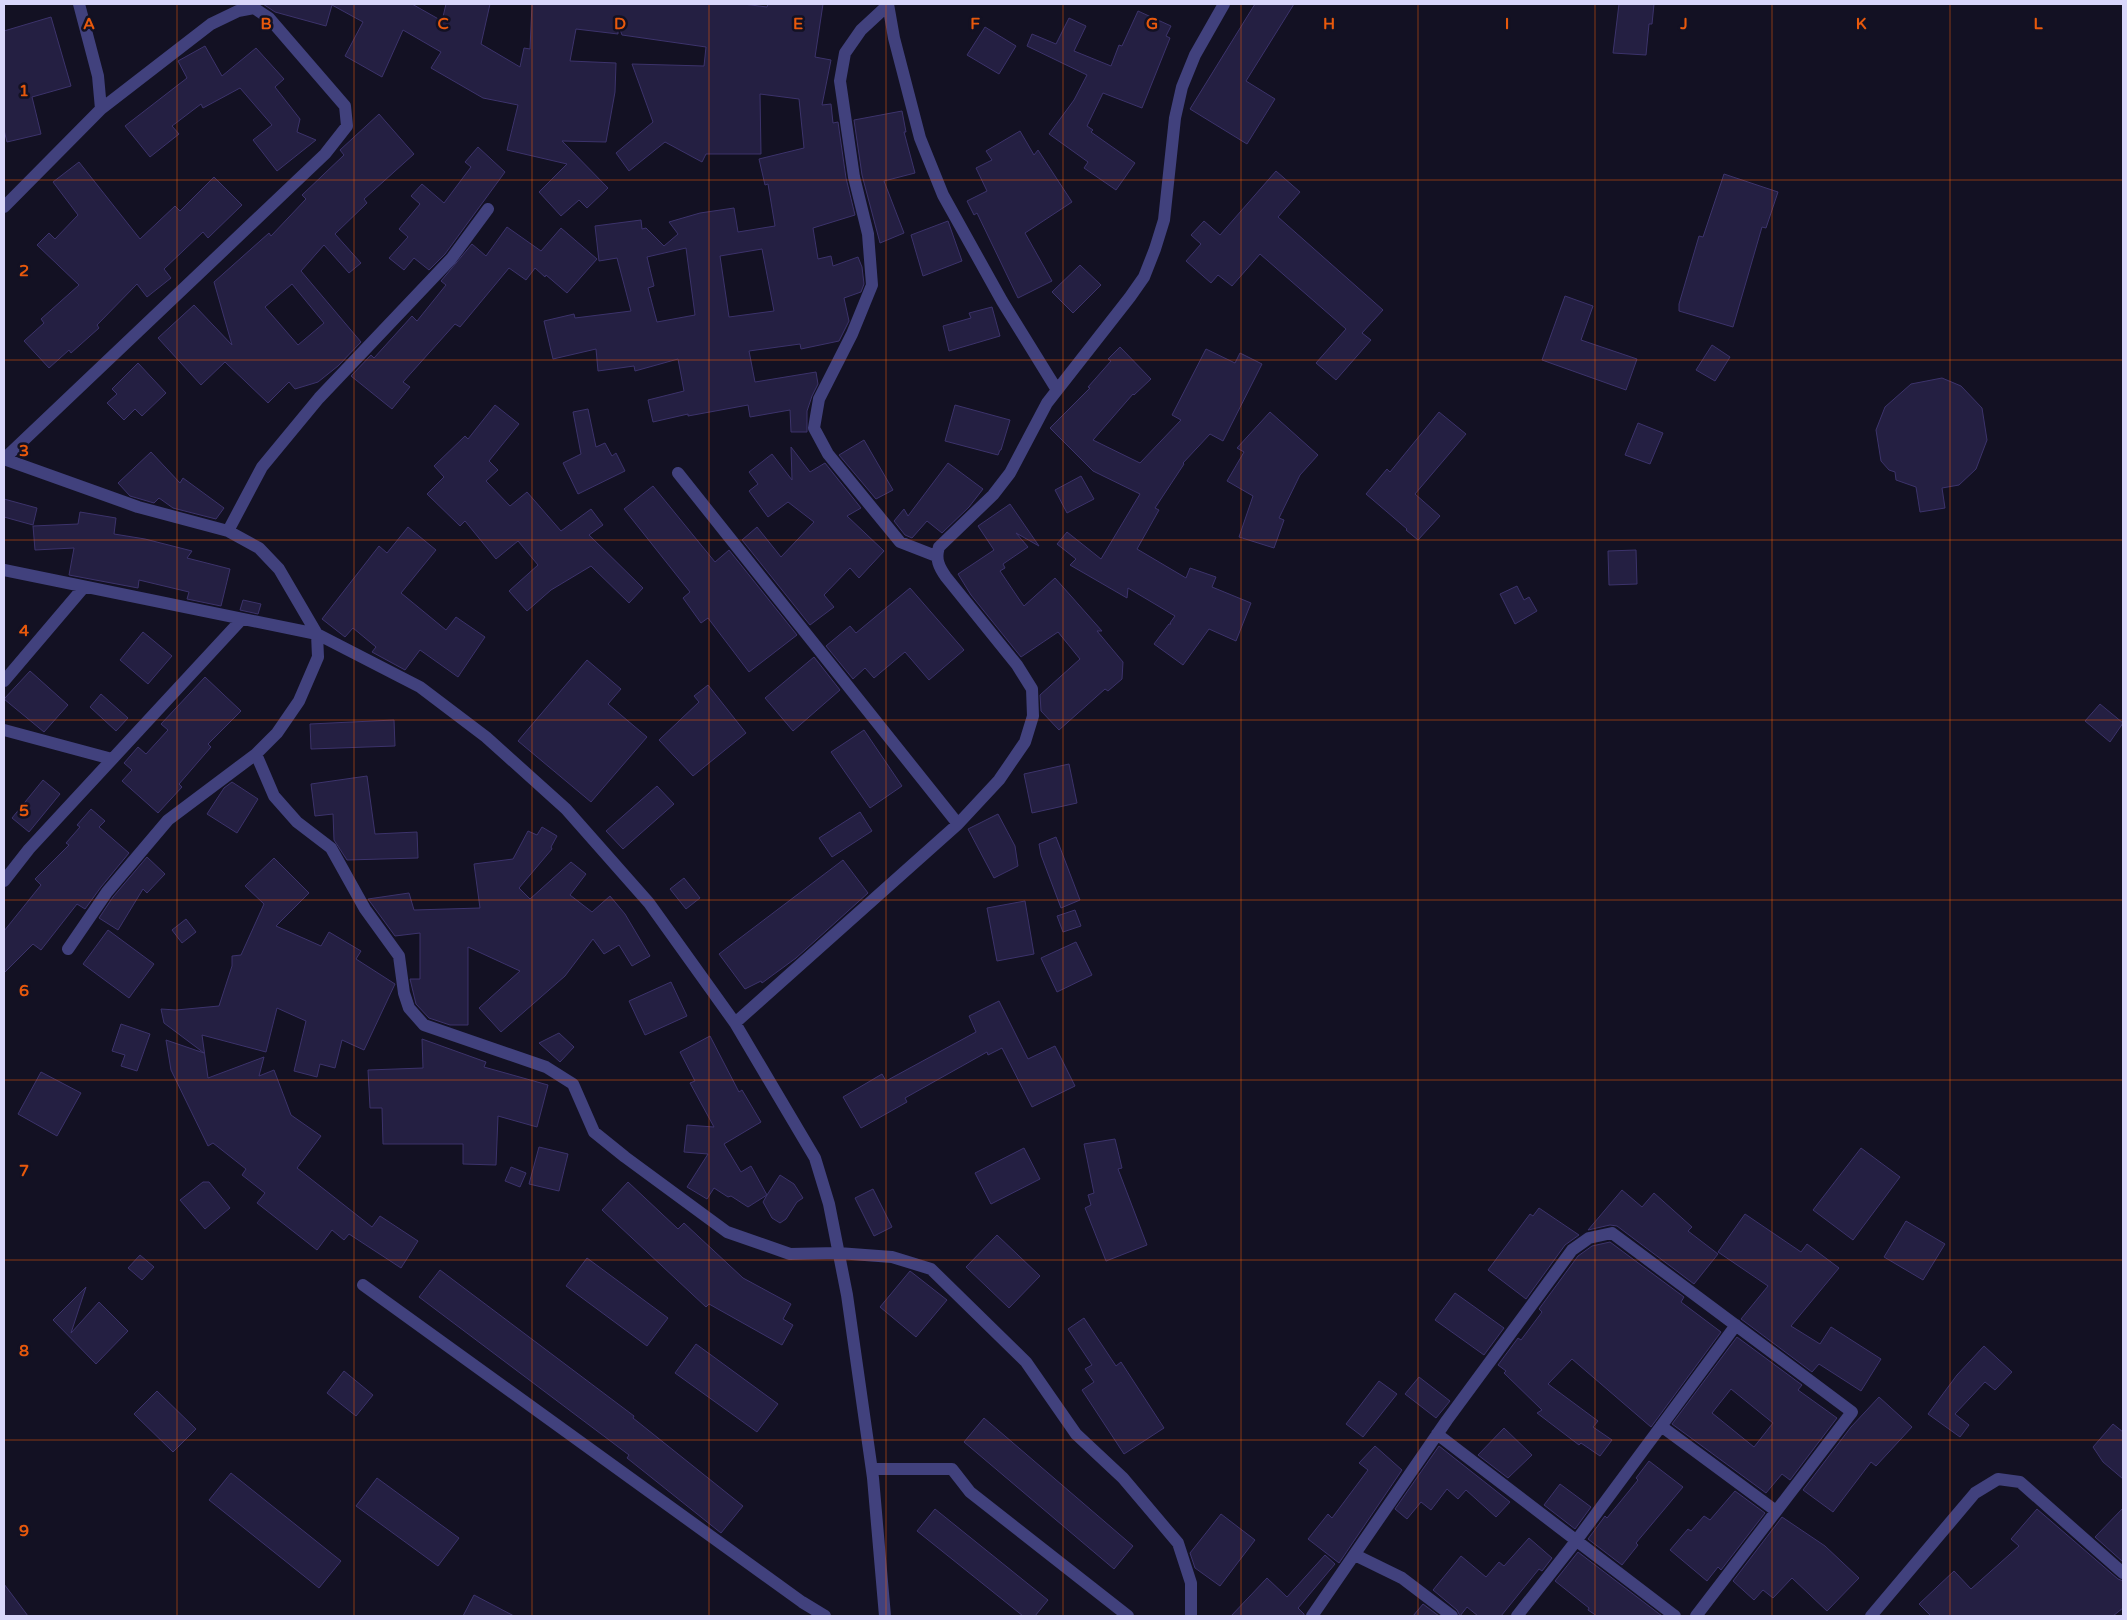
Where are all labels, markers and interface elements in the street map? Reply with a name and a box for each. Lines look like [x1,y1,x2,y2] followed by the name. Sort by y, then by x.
[83,14,95,34] text: A
[260,14,272,34] text: B
[437,14,449,34] text: C
[614,14,626,34] text: D
[793,14,803,34] text: E
[970,14,980,34] text: F
[1146,14,1158,34] text: G
[1323,14,1335,34] text: H
[1505,14,1509,34] text: I
[1679,14,1688,34] text: J
[1856,14,1867,34] text: K
[2033,14,2043,34] text: L
[19,81,29,101] text: 1
[19,261,29,281] text: 2
[19,441,29,461] text: 3
[19,621,29,641] text: 4
[19,801,29,821] text: 5
[19,981,29,1001] text: 6
[19,1161,29,1181] text: 7
[19,1341,29,1361] text: 8
[19,1521,29,1541] text: 9

